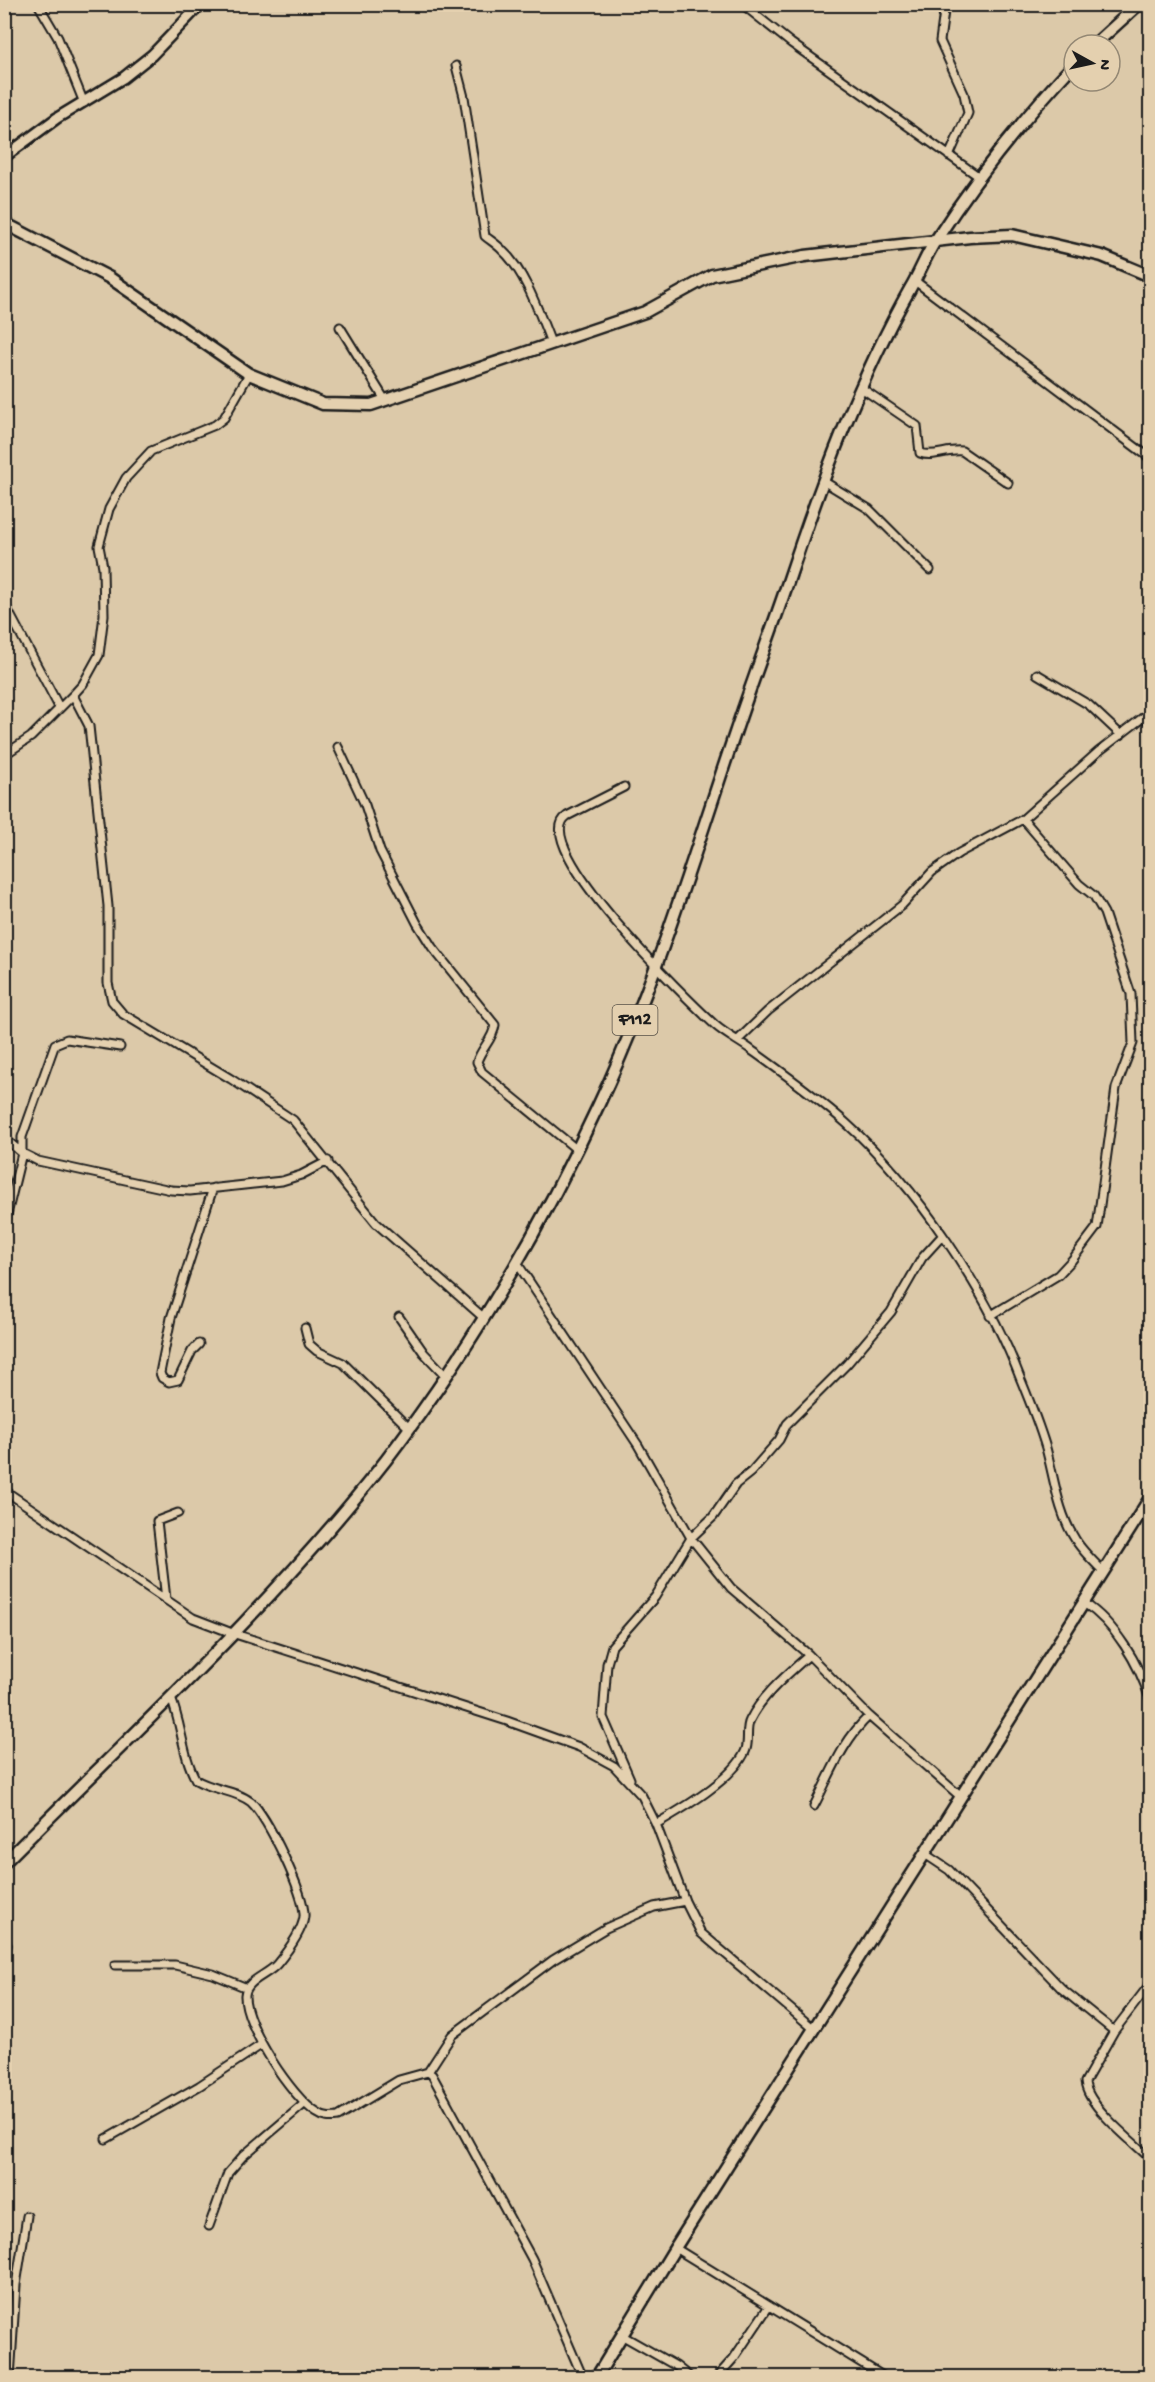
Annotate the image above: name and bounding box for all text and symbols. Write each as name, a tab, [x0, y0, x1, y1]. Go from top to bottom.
north arrow	[1062, 33, 1122, 93]
text: N	[1093, 58, 1114, 72]
road number: F112	[612, 1005, 658, 1035]

